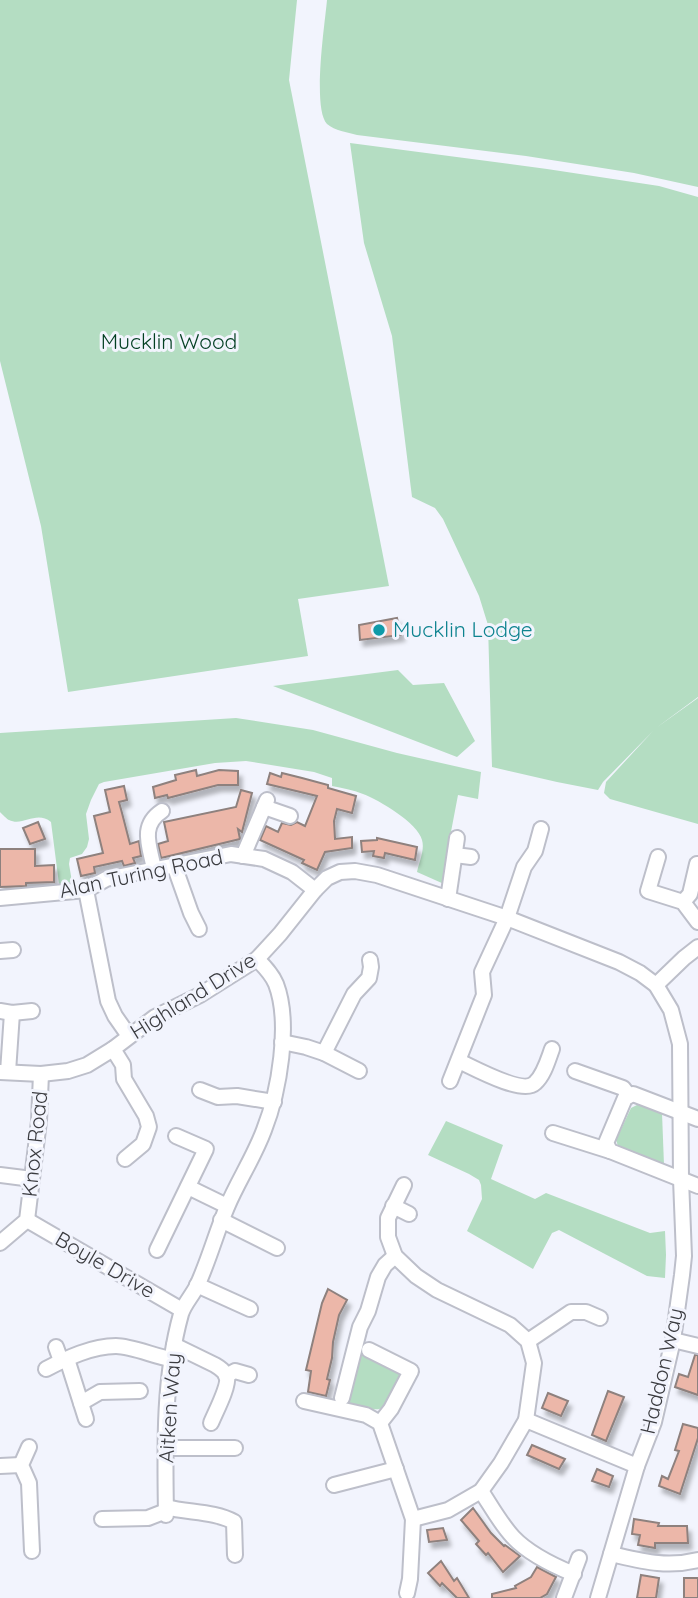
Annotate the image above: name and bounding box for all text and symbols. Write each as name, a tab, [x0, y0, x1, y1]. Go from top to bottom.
park label: Mucklin Wood	[101, 328, 237, 354]
place label: Mucklin Lodge	[393, 616, 533, 642]
marker: Mucklin Lodge	[371, 622, 387, 638]
street label: Alan Turing Road	[57, 843, 225, 903]
street label: Highland Drive	[125, 946, 260, 1044]
street label: Knox Road	[16, 1090, 53, 1198]
street label: Boyle Drive	[51, 1225, 160, 1303]
street label: Haddon Way	[634, 1305, 688, 1436]
street label: Aitken Way	[152, 1352, 186, 1464]

